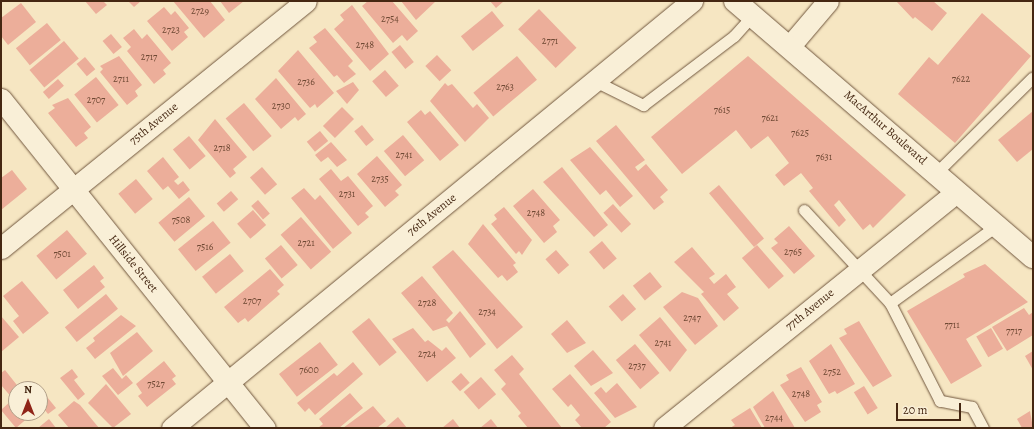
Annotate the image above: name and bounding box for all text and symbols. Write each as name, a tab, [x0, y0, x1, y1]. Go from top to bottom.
house number: 2729	[191, 5, 209, 17]
house number: 2754	[381, 13, 399, 25]
house number: 2723	[162, 24, 180, 36]
house number: 2771	[542, 35, 558, 47]
house number: 2748	[356, 39, 374, 51]
house number: 2717	[141, 51, 157, 63]
house number: 2711	[113, 73, 129, 85]
house number: 7622	[952, 73, 970, 85]
house number: 2736	[297, 76, 315, 88]
house number: 2763	[496, 81, 514, 93]
street label: MacArthur Boulevard	[841, 88, 929, 168]
house number: 2707	[87, 94, 105, 106]
street label: 75th Avenue	[127, 100, 181, 148]
house number: 2730	[272, 100, 290, 112]
house number: 7615	[714, 104, 730, 116]
house number: 7621	[762, 112, 778, 124]
house number: 7625	[791, 127, 809, 139]
house number: 2718	[213, 142, 231, 154]
house number: 2741	[396, 149, 412, 161]
house number: 7631	[816, 151, 832, 163]
house number: 2735	[371, 173, 389, 185]
house number: 2731	[339, 188, 355, 200]
street label: 76th Avenue	[405, 191, 459, 239]
house number: 2748	[527, 207, 545, 219]
house number: 7508	[172, 214, 190, 226]
street label: Hillside Street	[105, 232, 161, 296]
house number: 2721	[297, 237, 315, 249]
house number: 7516	[197, 241, 213, 253]
house number: 2765	[784, 246, 802, 258]
house number: 7501	[53, 248, 71, 260]
street label: 77th Avenue	[783, 286, 837, 334]
house number: 2707	[243, 295, 261, 307]
house number: 2728	[418, 297, 436, 309]
house number: 2734	[478, 306, 496, 318]
house number: 2747	[683, 312, 701, 324]
house number: 7711	[944, 319, 960, 331]
house number: 7717	[1006, 325, 1022, 337]
house number: 2741	[655, 337, 671, 349]
house number: 2724	[418, 348, 436, 360]
house number: 2737	[628, 360, 646, 372]
house number: 7600	[299, 364, 319, 376]
house number: 2752	[823, 366, 841, 378]
house number: 7527	[147, 378, 165, 390]
north arrow	[8, 381, 48, 421]
text: N	[24, 382, 32, 397]
house number: 2748	[792, 388, 810, 400]
scale bar	[898, 395, 963, 421]
text: 20 m	[903, 402, 927, 418]
house number: 2744	[765, 412, 783, 424]

